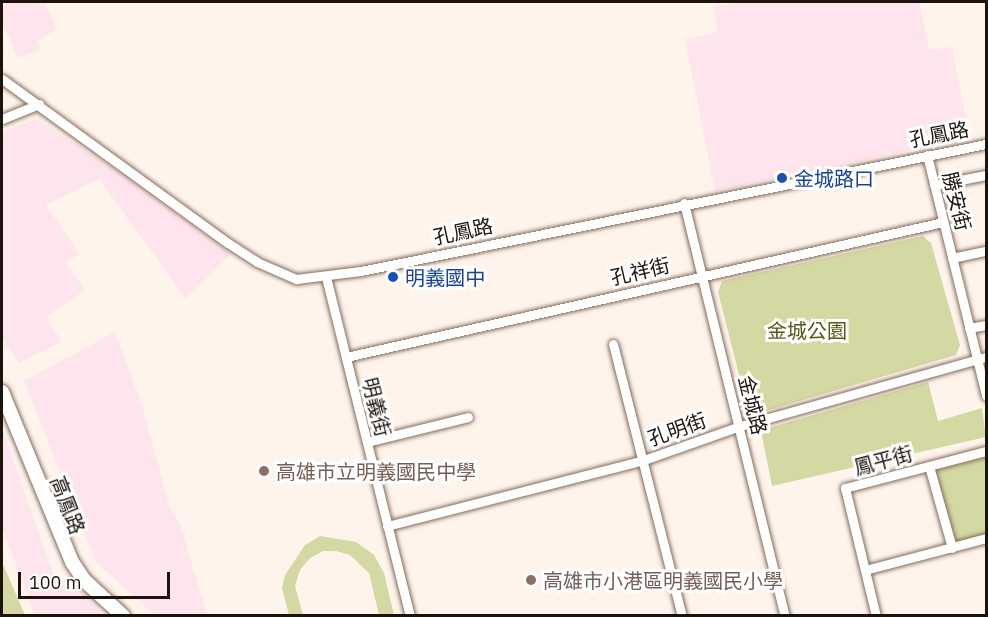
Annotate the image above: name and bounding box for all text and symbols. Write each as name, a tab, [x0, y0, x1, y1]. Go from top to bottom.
street label: 孔鳳路	[907, 116, 971, 152]
place label: 金城路口	[794, 166, 874, 190]
street label: 勝安街	[938, 169, 976, 233]
marker: 金城路口	[775, 171, 789, 185]
street label: 孔鳳路	[431, 213, 495, 249]
street label: 孔祥街	[608, 253, 672, 289]
place label: 明義國中	[405, 265, 485, 289]
marker: 明義國中	[386, 270, 400, 284]
park label: 金城公園	[767, 318, 847, 342]
street label: 金城路	[734, 373, 772, 437]
street label: 明義街	[358, 375, 396, 439]
street label: 孔明街	[645, 407, 709, 451]
street label: 鳳平街	[851, 441, 915, 479]
place label: 高雄市立明義國民中學	[276, 459, 476, 483]
marker: 高雄市立明義國民中學	[257, 464, 271, 478]
street label: 高鳳路	[46, 473, 90, 537]
scale bar	[21, 560, 172, 598]
place label: 高雄市小港區明義國民小學	[543, 568, 783, 592]
text: 100 m	[29, 571, 81, 594]
marker: 高雄市小港區明義國民小學	[524, 573, 538, 587]

